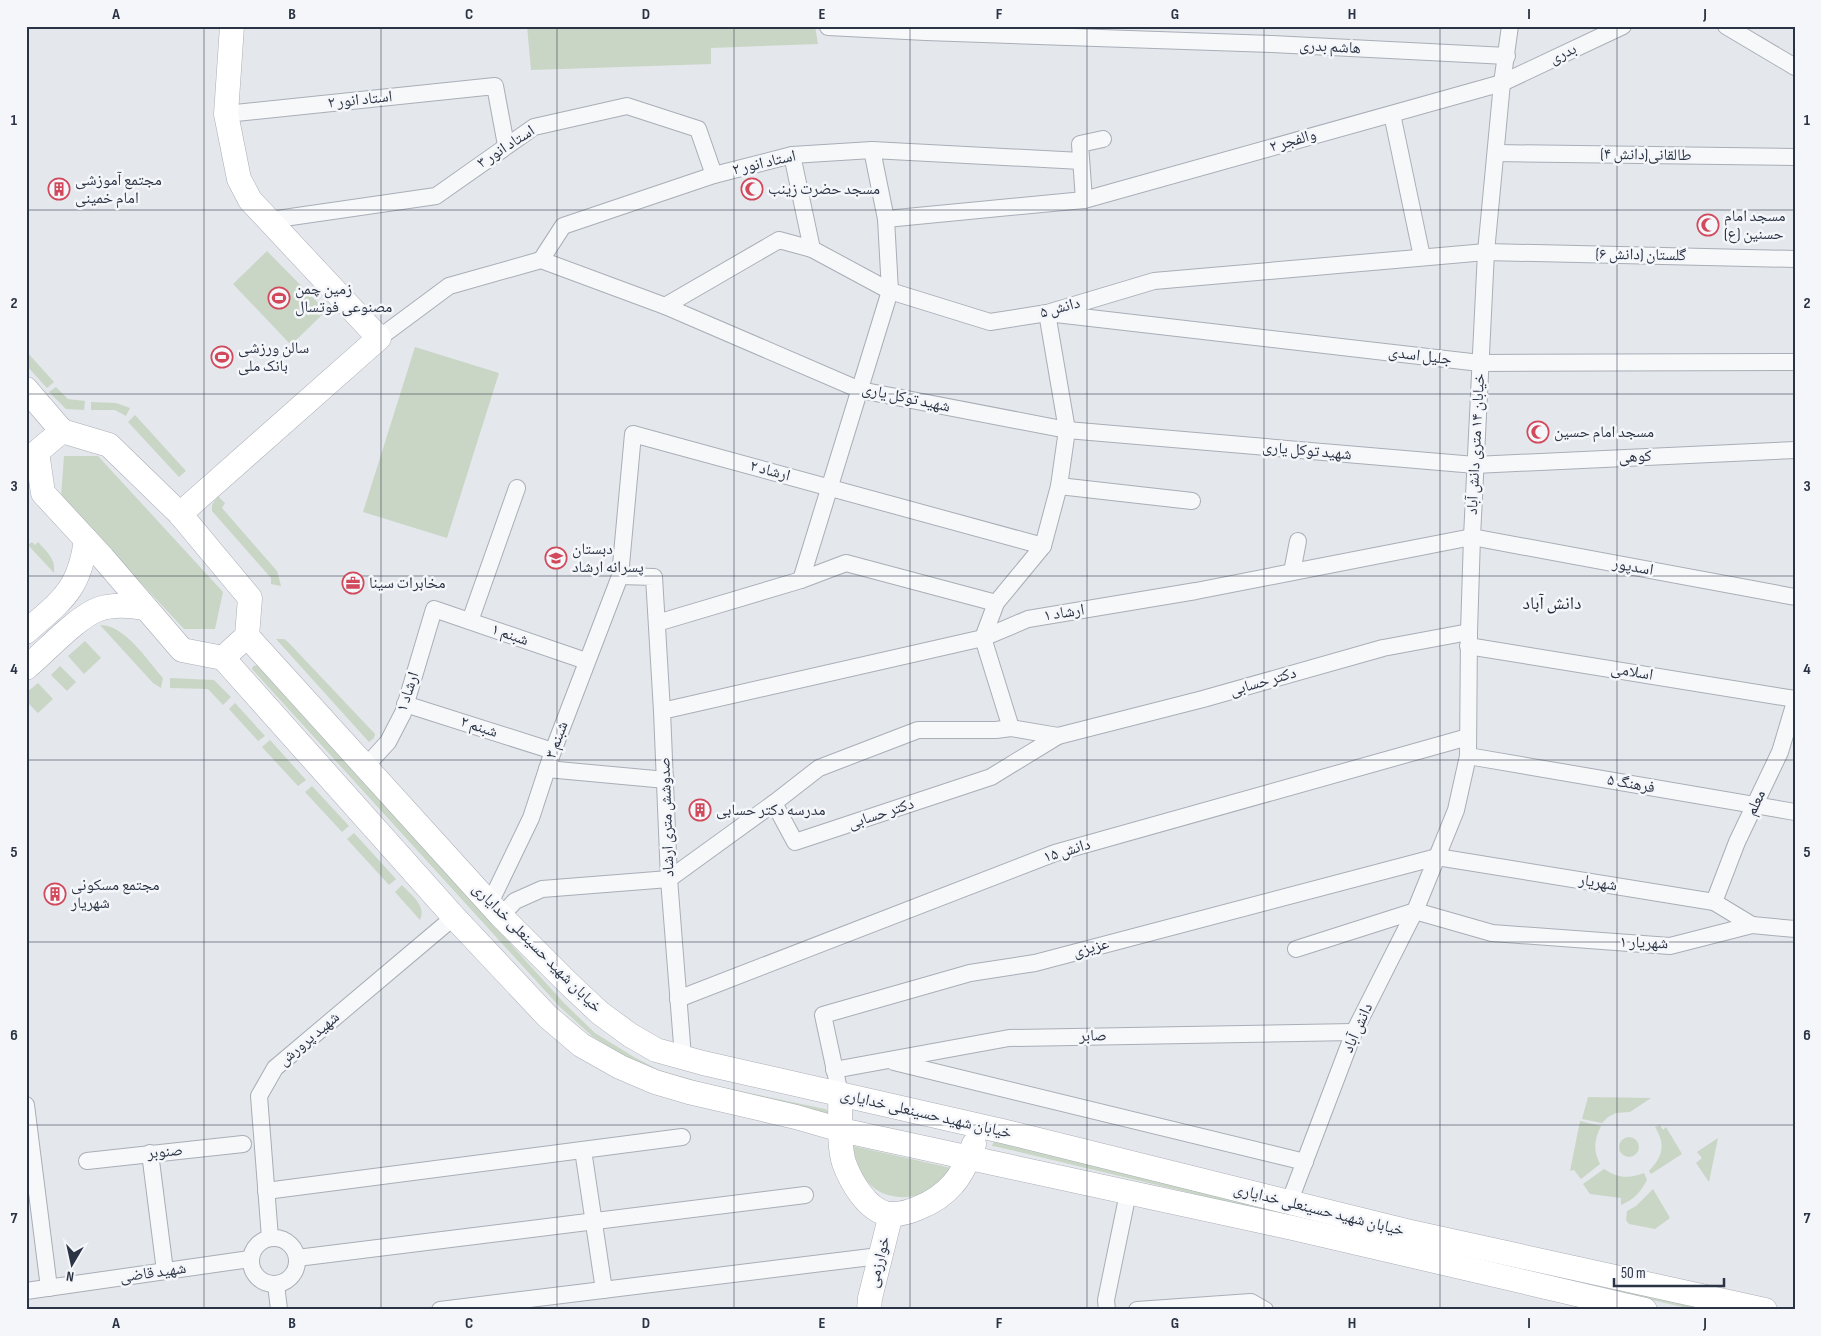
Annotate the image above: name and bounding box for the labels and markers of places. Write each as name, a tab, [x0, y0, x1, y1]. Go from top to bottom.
place label: مجتمع آموزشی امام خمینی	[75, 171, 162, 208]
building icon: مجتمع آموزشی امام خمینی	[47, 177, 71, 201]
mosque icon: مسجد حضرت زینب	[740, 177, 764, 201]
place label: مسجد حضرت زینب	[768, 180, 880, 199]
place label: مسجد امام حسنین (ع)	[1724, 207, 1786, 244]
mosque icon: مسجد امام حسنین (ع)	[1696, 213, 1720, 237]
place label: زمین چمن مصنوعی فوتسال	[295, 280, 392, 317]
sports icon: زمین چمن مصنوعی فوتسال	[267, 286, 291, 310]
place label: سالن ورزشی بانک ملی	[238, 339, 309, 376]
sports icon: سالن ورزشی بانک ملی	[210, 345, 234, 369]
mosque icon: مسجد امام حسین	[1526, 420, 1550, 444]
place label: مسجد امام حسین	[1554, 423, 1654, 442]
place label: دبستان پسرانه ارشاد	[572, 540, 644, 577]
school or university icon: دبستان پسرانه ارشاد	[544, 546, 568, 570]
office icon: مخابرات سینا	[341, 571, 365, 595]
place label: مخابرات سینا	[369, 574, 446, 593]
building icon: مدرسه دکتر حسابی	[688, 798, 712, 822]
place label: مدرسه دکتر حسابی	[716, 801, 826, 820]
place label: مجتمع مسکونی شهریار	[70, 876, 160, 913]
building icon: مجتمع مسکونی شهریار	[43, 882, 67, 906]

